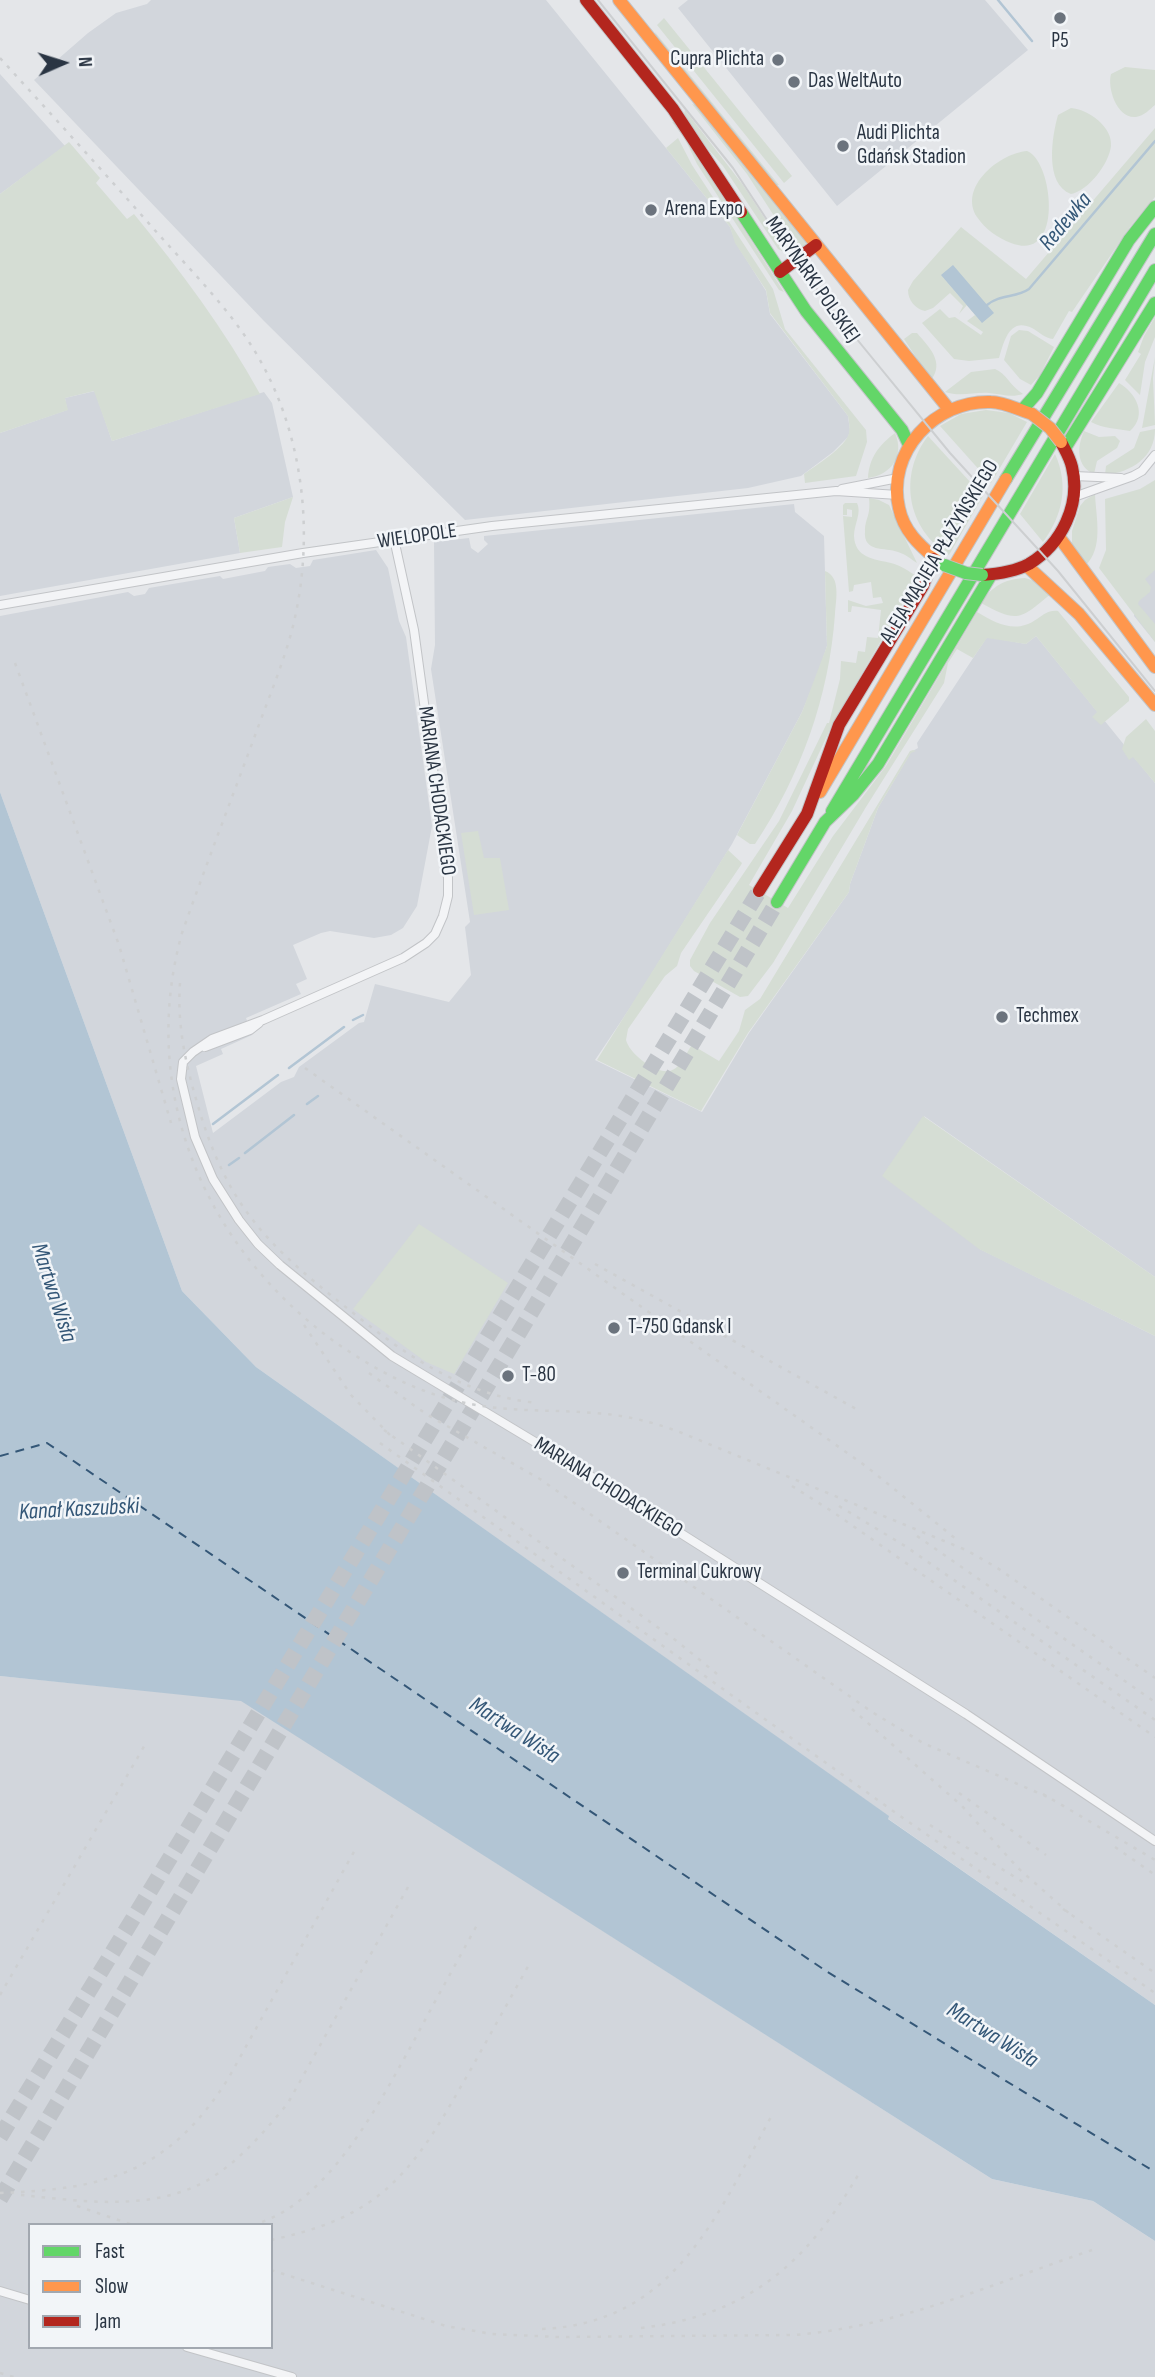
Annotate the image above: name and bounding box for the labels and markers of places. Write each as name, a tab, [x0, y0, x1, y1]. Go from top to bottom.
marker: P5	[1052, 10, 1068, 26]
place label: P5	[1051, 29, 1069, 55]
place label: Cupra Plichta	[670, 47, 764, 73]
marker: Cupra Plichta	[770, 52, 786, 68]
place label: Das WeltAuto	[808, 69, 902, 95]
marker: Das WeltAuto	[786, 74, 802, 90]
place label: Audi Plichta Gdańsk Stadion	[857, 121, 966, 171]
marker: Audi Plichta Gdańsk Stadion	[835, 138, 851, 154]
place label: Arena Expo	[665, 197, 743, 223]
marker: Arena Expo	[643, 202, 659, 218]
place label: Techmex	[1016, 1004, 1079, 1030]
marker: Techmex	[994, 1009, 1010, 1025]
place label: T-750 Gdansk I	[628, 1315, 731, 1341]
marker: T-750 Gdansk I	[606, 1320, 622, 1336]
place label: T-80	[522, 1363, 556, 1389]
marker: T-80	[500, 1368, 516, 1384]
place label: Terminal Cukrowy	[637, 1560, 761, 1586]
marker: Terminal Cukrowy	[615, 1565, 631, 1581]

